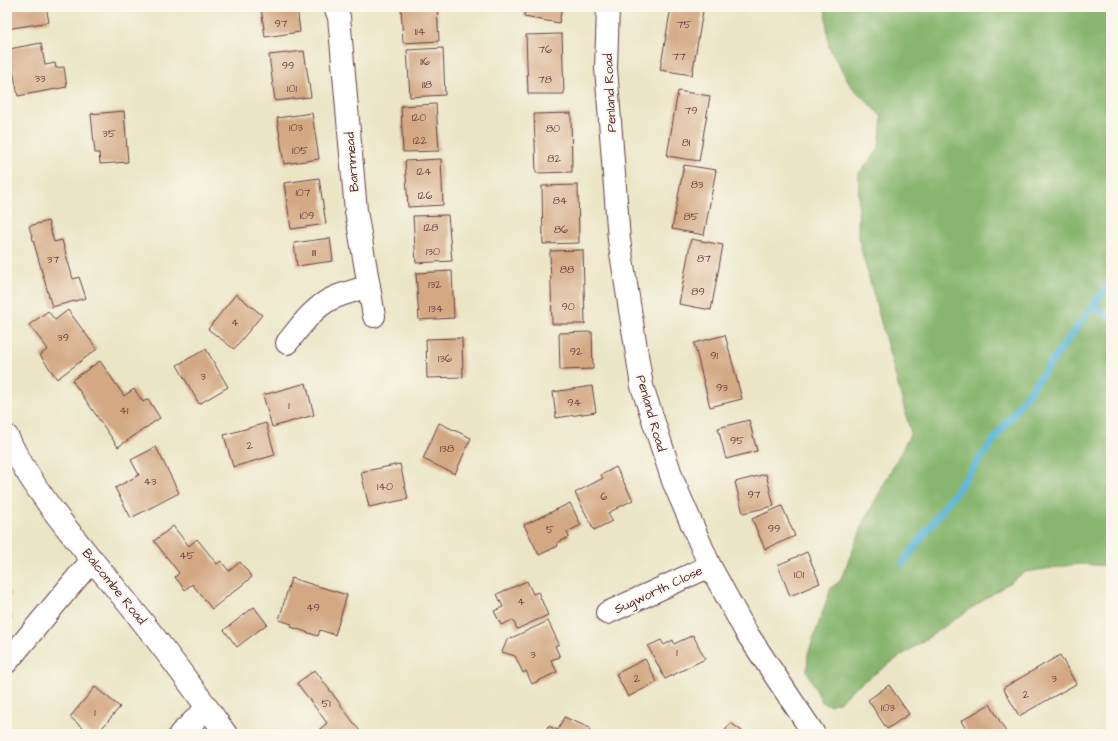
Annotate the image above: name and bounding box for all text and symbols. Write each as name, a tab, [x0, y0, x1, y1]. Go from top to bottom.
house number: 97	[274, 16, 288, 31]
house number: 75	[677, 17, 691, 32]
house number: 114	[415, 24, 426, 39]
house number: 76	[538, 42, 552, 57]
house number: 77	[672, 49, 686, 64]
street label: Penland Road	[599, 53, 621, 133]
house number: 116	[420, 54, 430, 69]
house number: 99	[282, 58, 294, 73]
house number: 33	[34, 71, 46, 86]
house number: 78	[538, 72, 552, 87]
house number: 118	[422, 77, 432, 92]
house number: 101	[287, 81, 297, 96]
house number: 79	[684, 103, 698, 118]
house number: 120	[412, 110, 426, 125]
house number: 103	[289, 120, 303, 135]
house number: 80	[546, 121, 560, 136]
house number: 35	[102, 126, 116, 141]
street label: Barnmead	[340, 131, 364, 193]
house number: 122	[413, 133, 428, 148]
house number: 81	[682, 135, 691, 150]
house number: 105	[292, 143, 308, 158]
house number: 82	[547, 151, 561, 166]
house number: 124	[416, 164, 432, 179]
house number: 83	[691, 177, 704, 192]
house number: 107	[295, 185, 311, 200]
house number: 126	[418, 188, 432, 203]
house number: 84	[553, 193, 568, 208]
house number: 109	[300, 208, 314, 223]
house number: 85	[684, 209, 699, 224]
house number: 128	[424, 220, 438, 235]
house number: 86	[554, 222, 568, 237]
house number: 130	[426, 244, 440, 259]
house number: 111	[312, 245, 317, 260]
house number: 87	[697, 251, 711, 266]
house number: 37	[47, 252, 59, 267]
house number: 88	[560, 262, 574, 277]
house number: 132	[428, 277, 442, 292]
house number: 89	[691, 284, 705, 299]
house number: 90	[561, 299, 575, 314]
house number: 134	[429, 301, 444, 316]
house number: 4	[231, 315, 239, 330]
house number: 39	[57, 330, 69, 345]
house number: 92	[570, 344, 583, 359]
house number: 91	[710, 348, 718, 363]
house number: 136	[438, 351, 452, 366]
house number: 3	[200, 369, 206, 384]
street label: Penland Road	[632, 373, 671, 454]
house number: 93	[716, 380, 728, 395]
house number: 94	[567, 395, 581, 410]
house number: 1	[288, 398, 290, 413]
house number: 41	[120, 403, 129, 418]
house number: 95	[730, 433, 744, 448]
house number: 2	[247, 438, 254, 453]
house number: 138	[440, 441, 454, 456]
house number: 43	[143, 474, 157, 489]
house number: 140	[377, 479, 393, 494]
house number: 97	[747, 487, 761, 502]
house number: 6	[601, 489, 608, 504]
house number: 99	[768, 521, 780, 536]
house number: 5	[546, 522, 554, 537]
street label: Balcombe Road	[78, 545, 151, 629]
house number: 45	[179, 548, 195, 563]
street label: Sugworth Close	[611, 562, 706, 619]
house number: 101	[794, 567, 804, 582]
house number: 4	[517, 594, 525, 609]
house number: 49	[306, 600, 320, 615]
house number: 1	[676, 645, 678, 660]
house number: 3	[530, 647, 536, 662]
house number: 2	[634, 671, 641, 686]
house number: 3	[1051, 671, 1057, 686]
house number: 2	[1023, 687, 1030, 702]
house number: 51	[321, 696, 331, 711]
house number: 103	[881, 700, 895, 715]
house number: 1	[94, 705, 96, 720]

